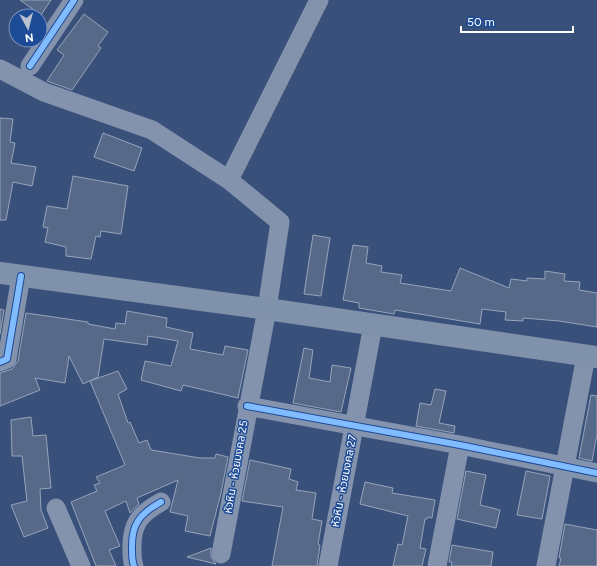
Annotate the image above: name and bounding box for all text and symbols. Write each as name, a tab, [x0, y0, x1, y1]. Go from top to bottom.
north arrow	[8, 8, 48, 48]
scale bar	[461, 8, 573, 34]
text: 50 m	[467, 15, 495, 29]
text: N	[24, 30, 34, 44]
street label: หัวหิน - ห้วยมงคล 25	[221, 419, 251, 515]
street label: หัวหิน - ห้วยมงคล 27	[329, 434, 359, 528]

